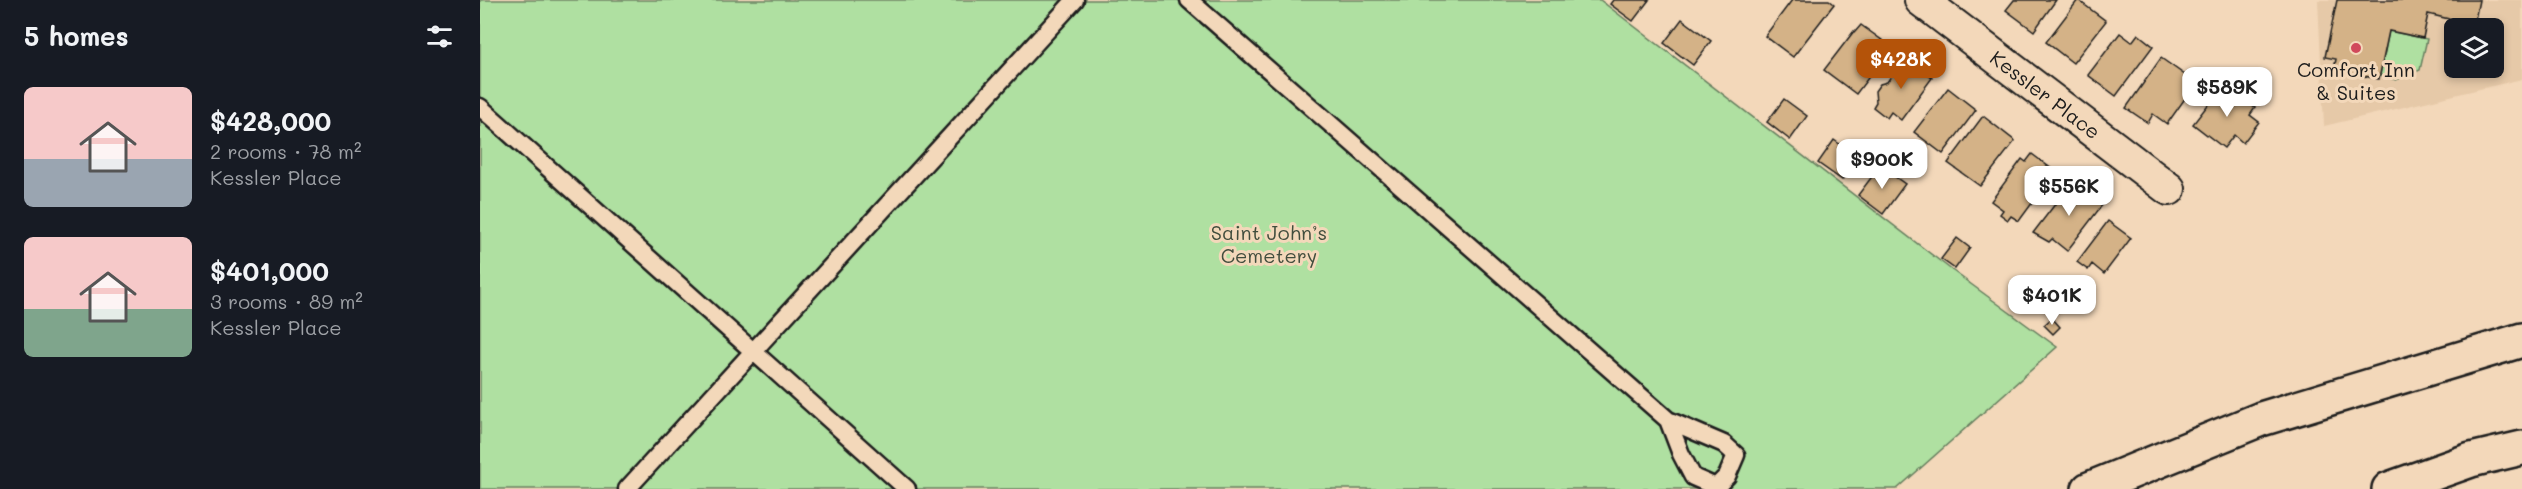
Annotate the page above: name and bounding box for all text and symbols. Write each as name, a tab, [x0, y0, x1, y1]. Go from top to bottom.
map controls	[2444, 18, 2504, 78]
button: layers	[2444, 18, 2504, 78]
text: 5 homes	[24, 19, 129, 53]
icon: filters	[423, 20, 456, 53]
pin: $428K	[1859, 39, 1943, 90]
marker: Comfort Inn & Suites	[2349, 41, 2363, 55]
street label: Kessler Place	[1985, 44, 2106, 144]
text: $428K	[1870, 45, 1932, 71]
place label: Comfort Inn & Suites	[2297, 56, 2415, 105]
pin: $589K	[2185, 67, 2269, 118]
text: $589K	[2196, 73, 2258, 99]
text: $428,000	[210, 104, 331, 138]
icon: home	[72, 111, 144, 183]
text: 2 rooms · 78 m²	[210, 138, 362, 164]
pin: $900K	[1840, 139, 1924, 190]
text: $900K	[1850, 145, 1914, 171]
text: Kessler Place	[210, 164, 342, 190]
pin: $556K	[2027, 166, 2111, 217]
text: $556K	[2039, 172, 2099, 198]
park label: Saint John’s Cemetery	[1211, 219, 1327, 268]
text: $401,000	[210, 254, 329, 288]
icon: home	[72, 261, 144, 333]
pin: $401K	[2010, 275, 2094, 326]
text: $401K	[2022, 281, 2082, 307]
text: 3 rooms · 89 m²	[210, 288, 363, 314]
text: Kessler Place	[210, 314, 342, 340]

